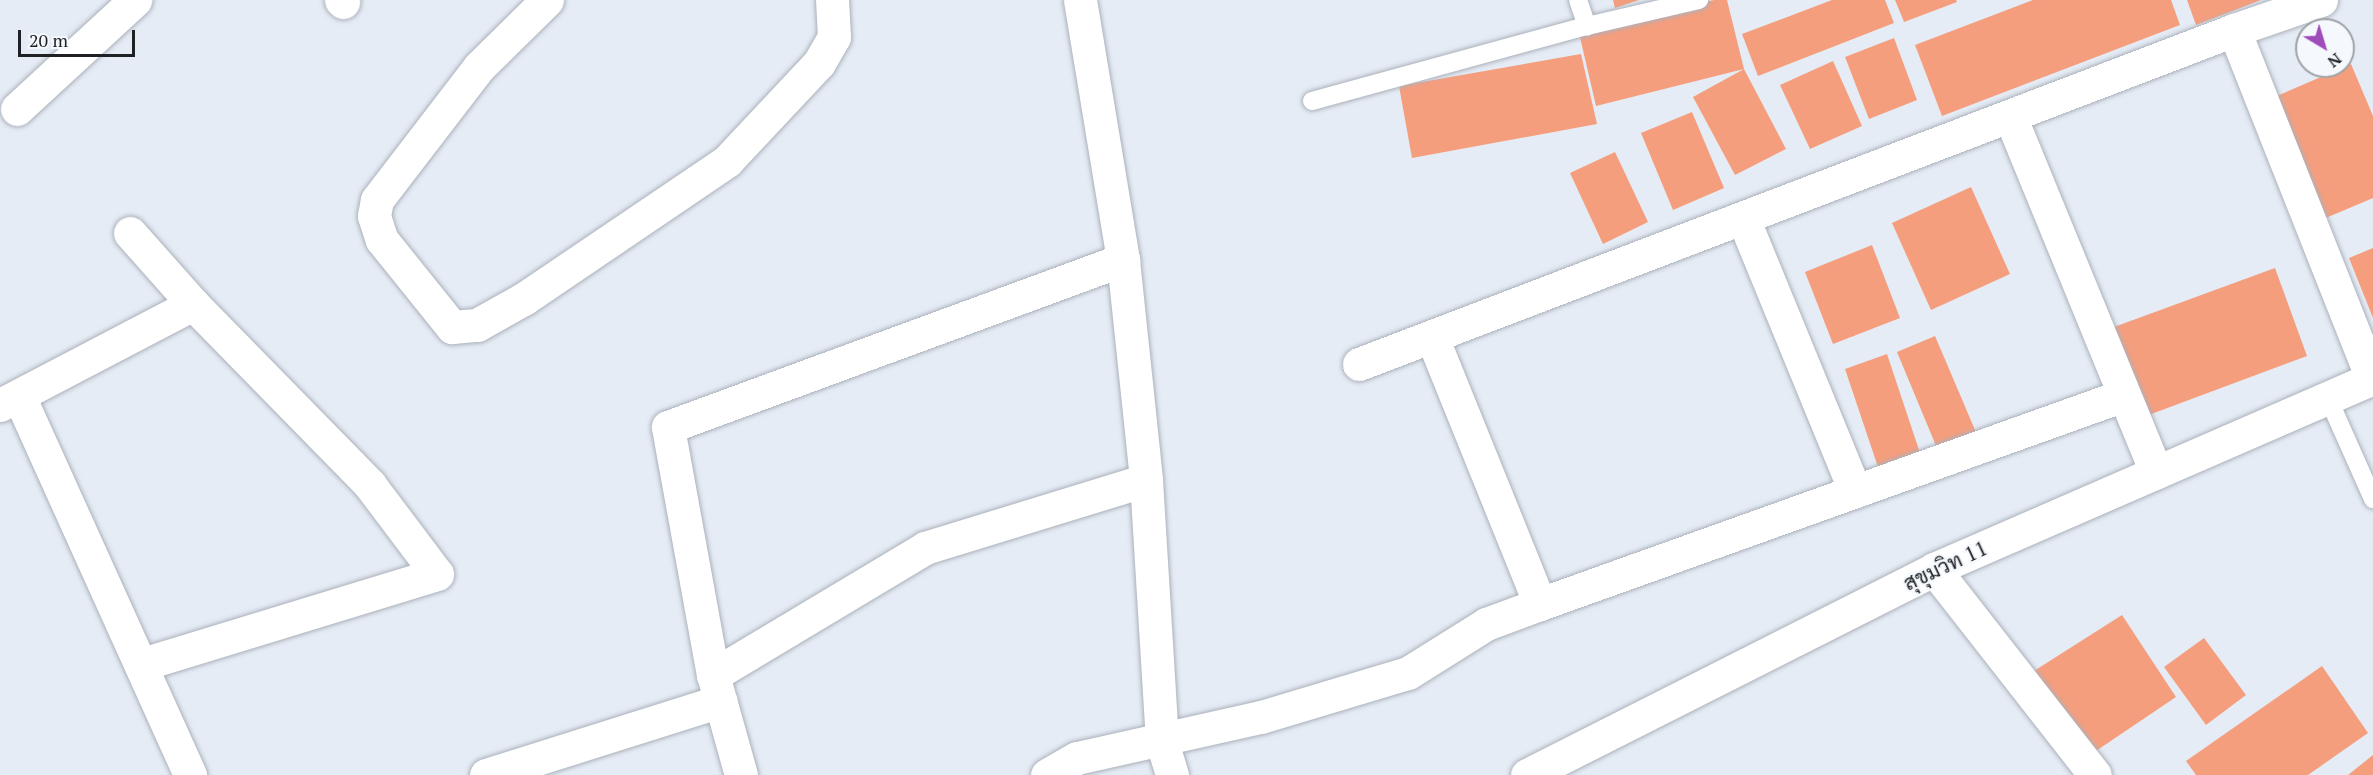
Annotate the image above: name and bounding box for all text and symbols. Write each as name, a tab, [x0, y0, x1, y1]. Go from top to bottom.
scale bar	[21, 18, 138, 56]
north arrow	[2295, 18, 2355, 78]
text: 20 m	[29, 28, 68, 52]
text: N	[2323, 48, 2346, 73]
street label: สุขุมวิท 11	[1899, 535, 1991, 595]

